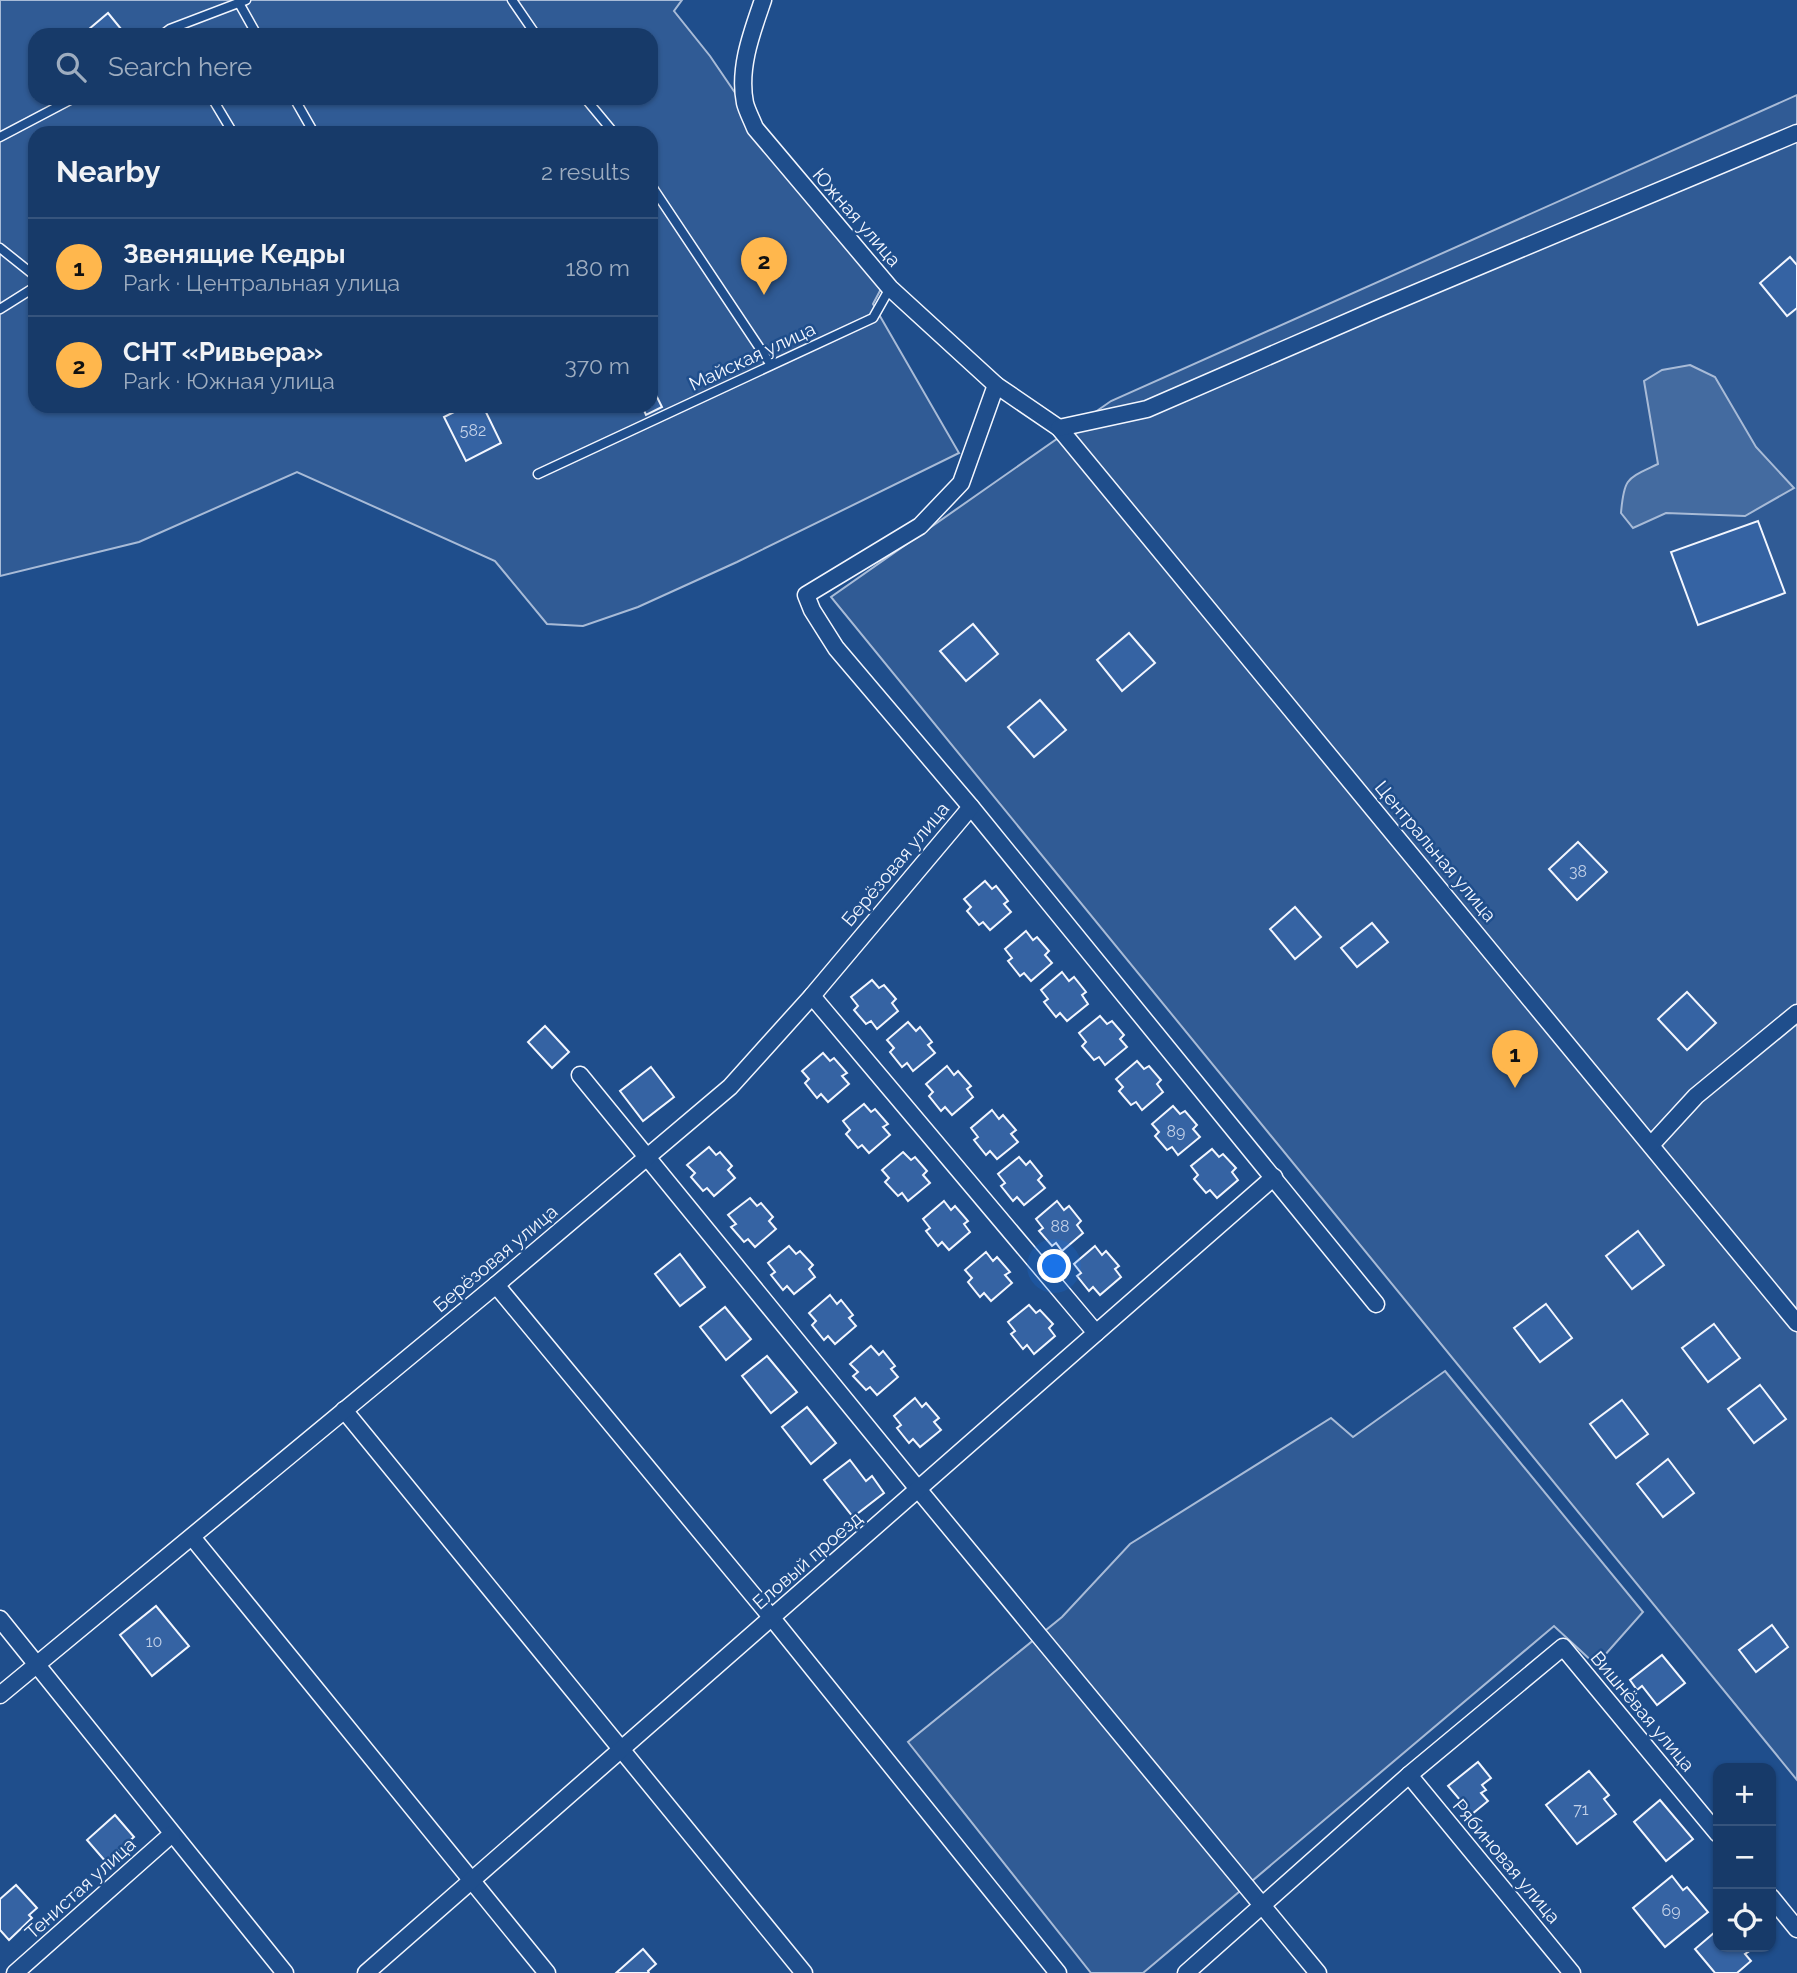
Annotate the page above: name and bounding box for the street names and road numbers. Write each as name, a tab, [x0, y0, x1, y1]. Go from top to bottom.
street label: Южная улица	[808, 163, 906, 271]
street label: Майская улица	[685, 317, 819, 395]
street label: Центральная улица	[1371, 776, 1501, 926]
street label: Берёзовая улица	[837, 798, 953, 930]
street label: Берёзовая улица	[429, 1200, 561, 1316]
street label: Еловый проезд	[748, 1507, 866, 1613]
street label: Вишнёвая улица	[1586, 1647, 1700, 1775]
street label: Рябиновая улица	[1449, 1794, 1565, 1928]
street label: Тенистая улица	[20, 1833, 140, 1943]

